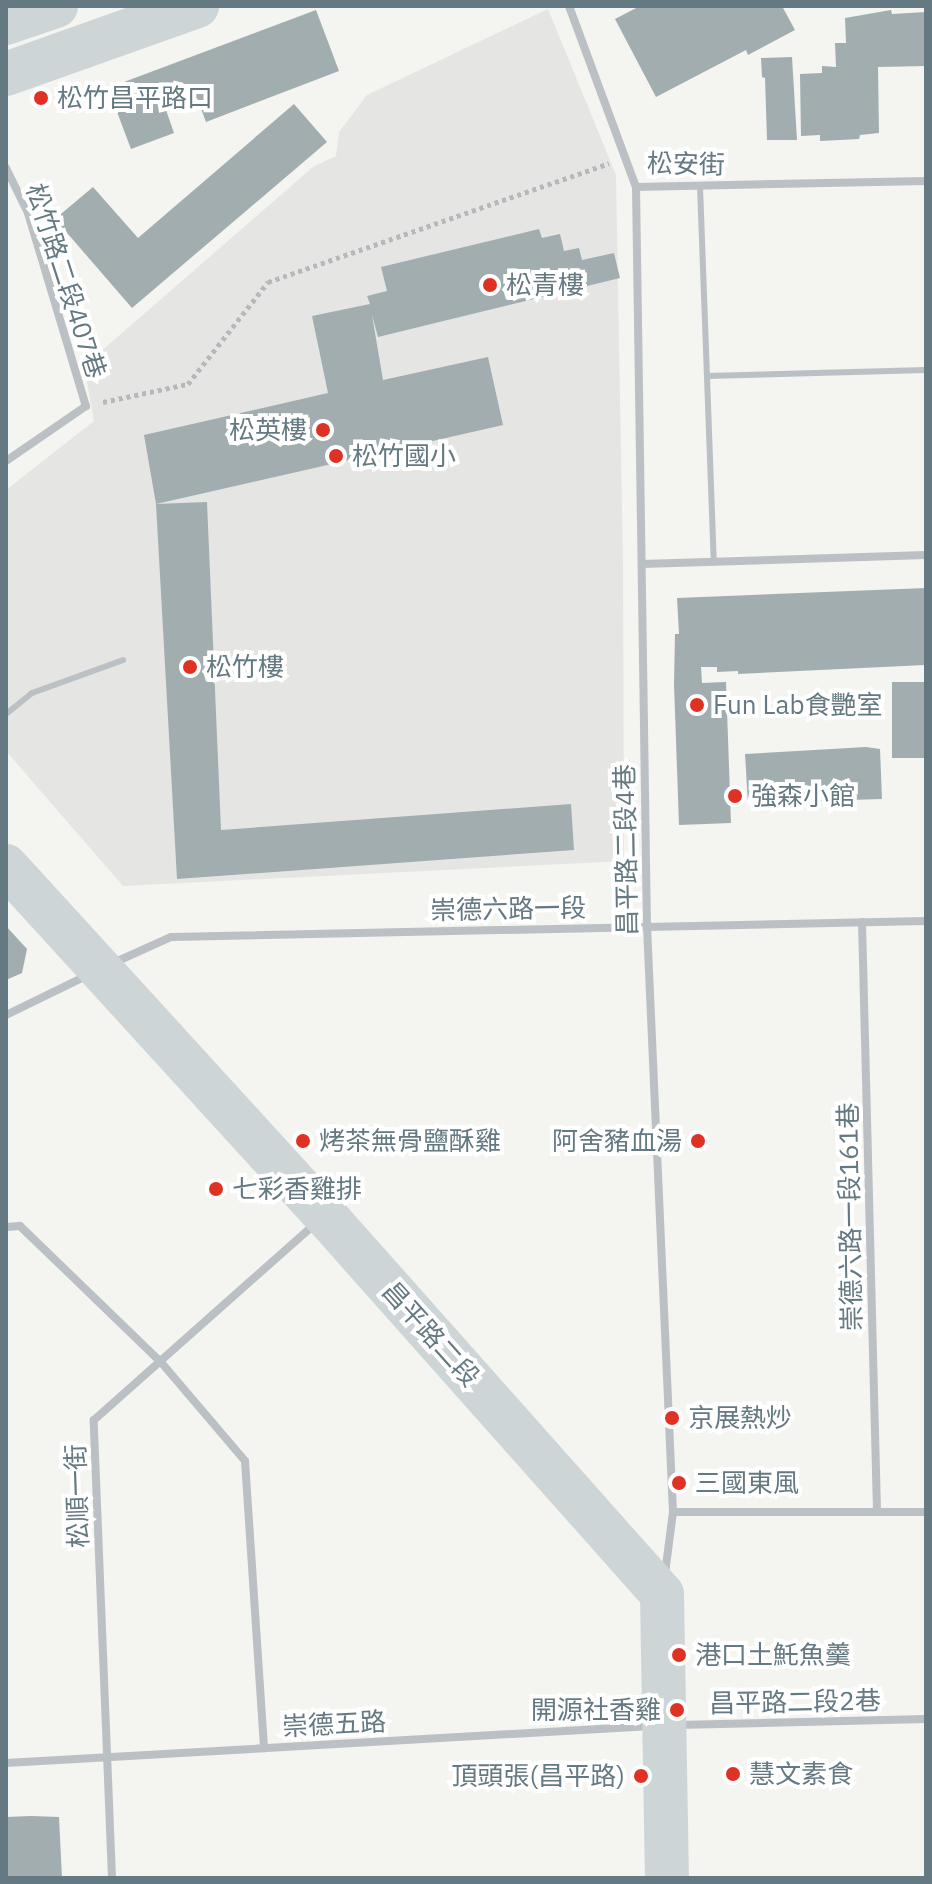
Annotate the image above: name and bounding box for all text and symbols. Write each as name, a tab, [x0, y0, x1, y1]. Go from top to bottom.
place label: 松竹昌平路口	[57, 82, 213, 114]
marker: 松竹昌平路口	[32, 89, 50, 107]
street label: 松安街	[647, 148, 725, 180]
street label: 松竹路二段407巷	[20, 180, 112, 382]
place label: 松青樓	[506, 269, 584, 301]
marker: 松青樓	[481, 276, 499, 294]
place label: 松英樓	[229, 414, 307, 446]
marker: 松英樓	[314, 421, 332, 439]
place label: 松竹國小	[352, 440, 456, 472]
marker: 松竹國小	[327, 447, 345, 465]
place label: 松竹樓	[206, 651, 284, 683]
marker: 松竹樓	[181, 658, 199, 676]
place label: Fun Lab食艷室	[713, 689, 883, 721]
marker: Fun Lab食艷室	[688, 696, 706, 714]
street label: 昌平路二段4巷	[609, 764, 643, 936]
place label: 強森小館	[751, 780, 855, 812]
marker: 強森小館	[726, 787, 744, 805]
street label: 崇德六路一段	[430, 892, 586, 926]
street label: 崇德六路一段161巷	[832, 1102, 868, 1332]
place label: 烤茶無骨鹽酥雞	[319, 1125, 501, 1157]
place label: 阿舍豬血湯	[552, 1125, 682, 1157]
marker: 烤茶無骨鹽酥雞	[294, 1132, 312, 1150]
marker: 阿舍豬血湯	[689, 1132, 707, 1150]
place label: 七彩香雞排	[232, 1173, 362, 1205]
marker: 七彩香雞排	[207, 1180, 225, 1198]
street label: 昌平路二段	[376, 1275, 486, 1393]
place label: 京展熱炒	[688, 1402, 792, 1434]
marker: 京展熱炒	[663, 1409, 681, 1427]
street label: 松順一街	[60, 1443, 94, 1549]
place label: 三國東風	[695, 1467, 799, 1499]
marker: 三國東風	[670, 1474, 688, 1492]
place label: 港口土魠魚羹	[695, 1639, 851, 1671]
marker: 港口土魠魚羹	[670, 1646, 688, 1664]
street label: 昌平路二段2巷	[709, 1685, 881, 1719]
place label: 開源社香雞	[531, 1694, 661, 1726]
marker: 開源社香雞	[668, 1701, 686, 1719]
street label: 崇德五路	[281, 1706, 387, 1742]
place label: 慧文素食	[749, 1758, 853, 1790]
place label: 頂頭張(昌平路)	[452, 1760, 625, 1792]
marker: 慧文素食	[724, 1765, 742, 1783]
marker: 頂頭張(昌平路)	[632, 1767, 650, 1785]

